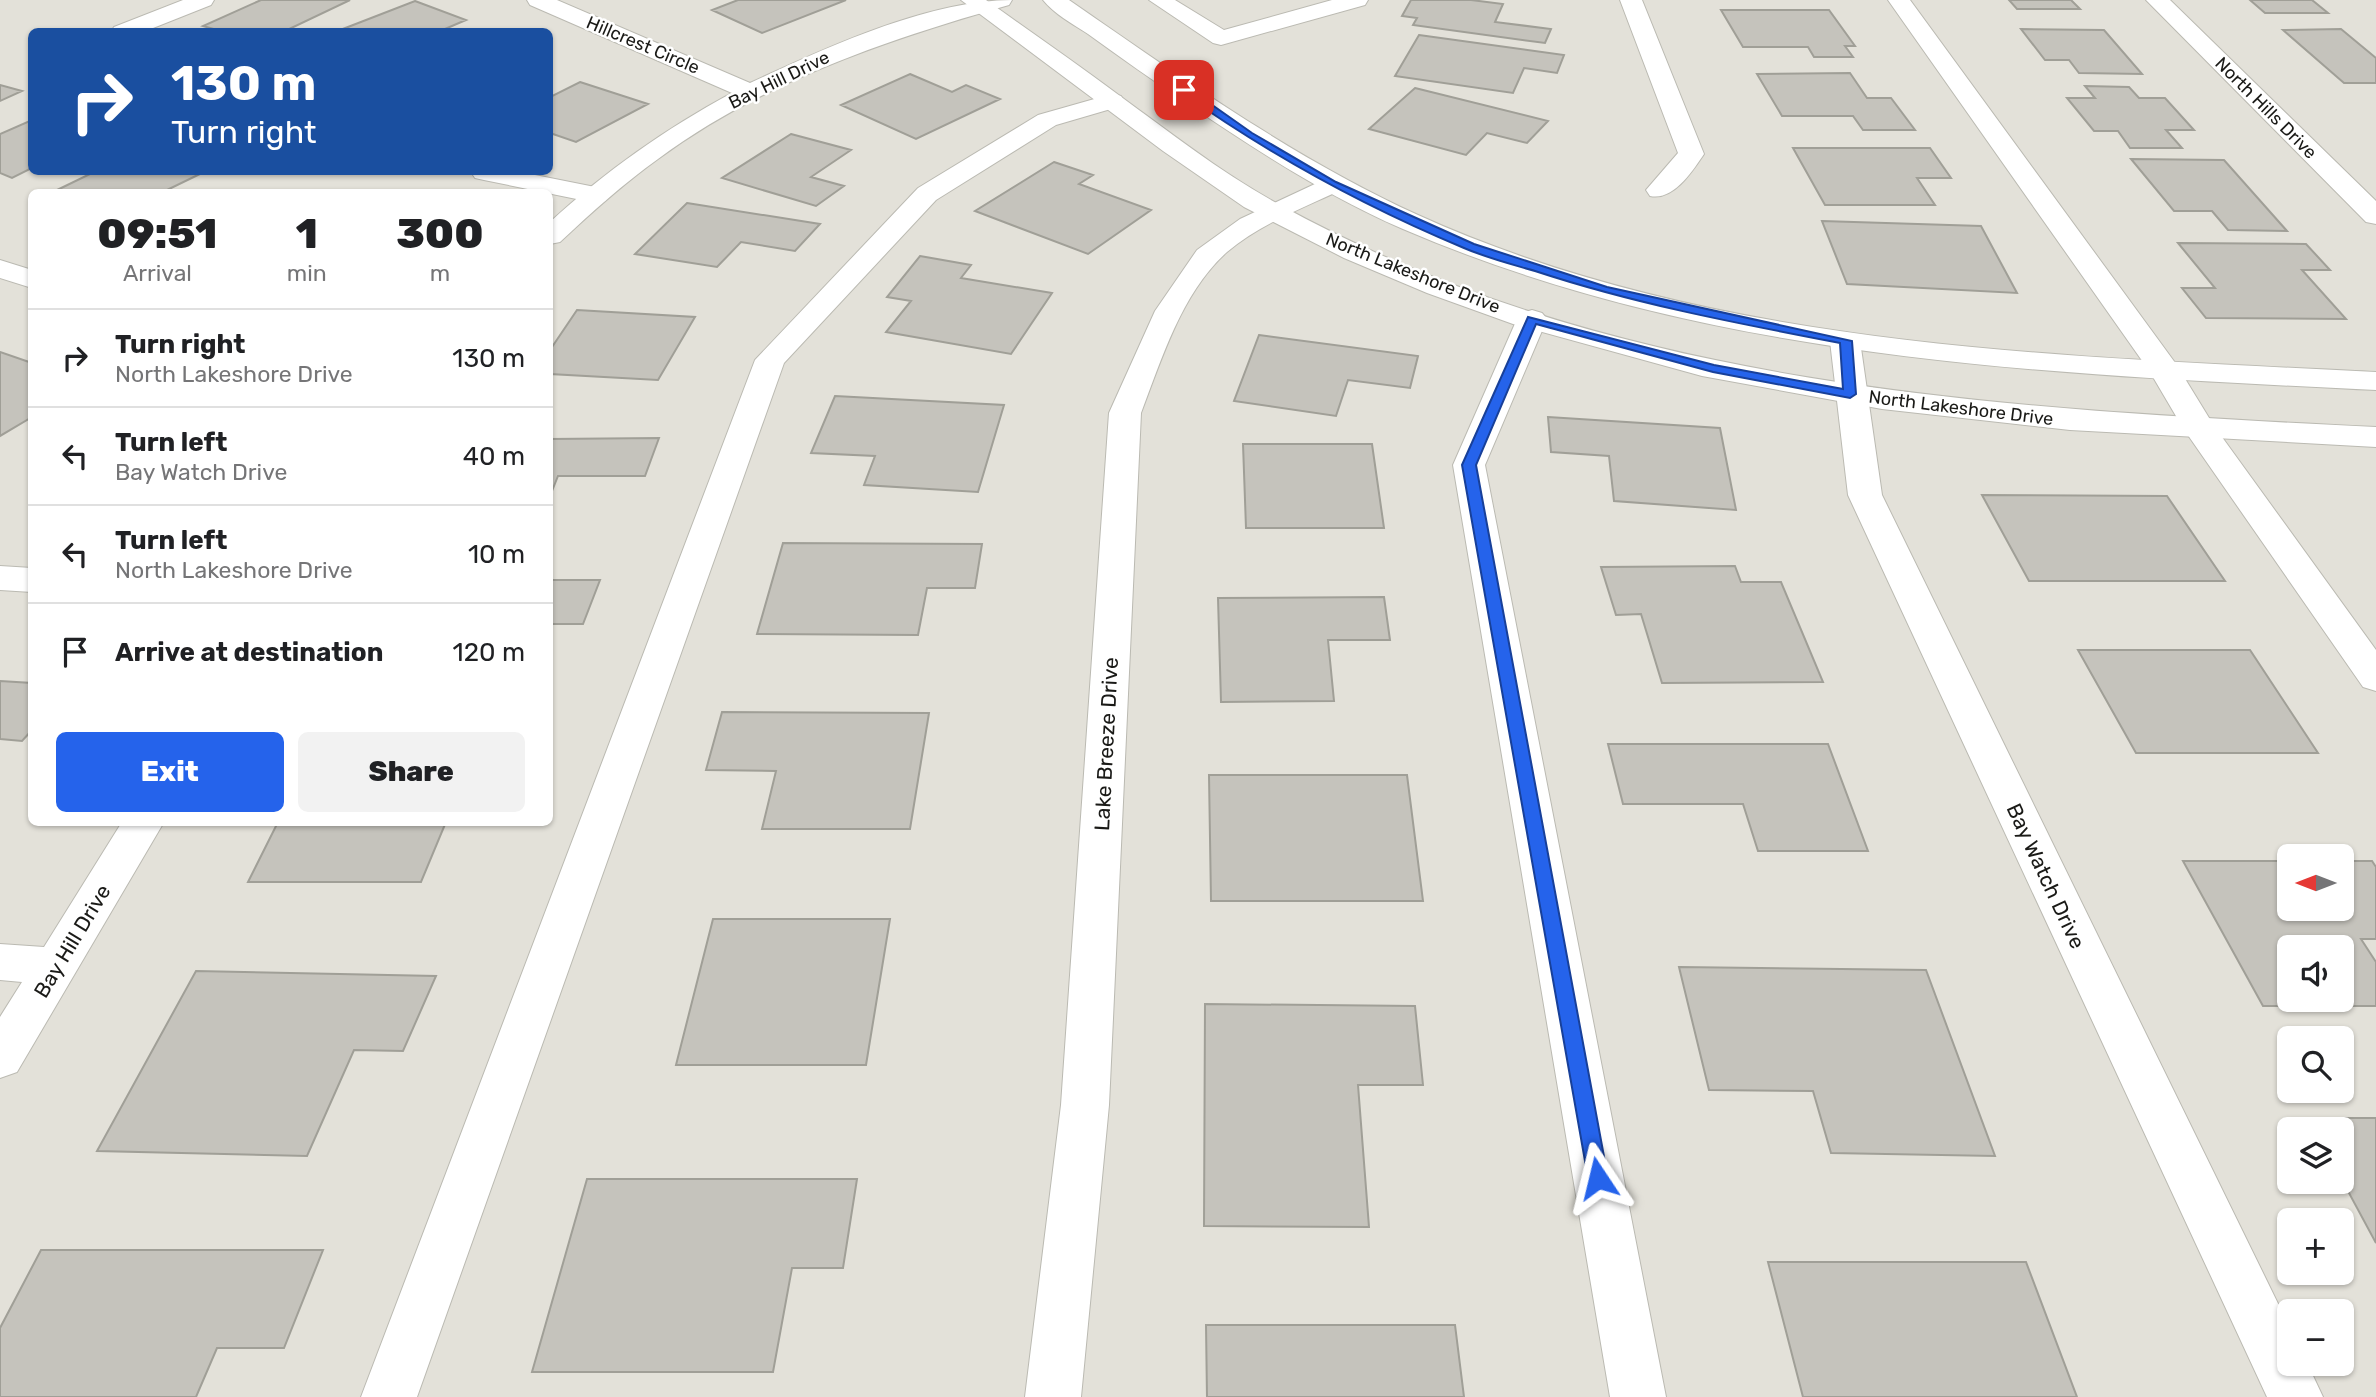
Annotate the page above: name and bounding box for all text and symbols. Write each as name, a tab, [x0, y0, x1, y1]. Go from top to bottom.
street label: Hillcrest Circle	[583, 11, 703, 79]
street label: Bay Hill Drive	[725, 46, 833, 114]
street label: North Hills Drive	[2211, 53, 2321, 163]
text: 130 m	[171, 54, 316, 112]
icon: right	[56, 56, 147, 147]
pin	[1154, 60, 1214, 120]
icon: arrive	[1165, 71, 1203, 109]
text: Turn right	[171, 113, 316, 151]
text: 09:51	[97, 209, 217, 259]
text: 1	[296, 209, 318, 259]
text: 300	[396, 209, 484, 259]
street label: North Lakeshore Drive	[1323, 228, 1503, 318]
text: Arrival	[123, 259, 192, 287]
text: min	[287, 259, 327, 287]
text: m	[430, 259, 450, 287]
text: Turn right	[115, 329, 245, 360]
icon: right	[56, 339, 94, 377]
text: 130 m	[452, 343, 525, 374]
text: North Lakeshore Drive	[115, 360, 353, 388]
street label: North Lakeshore Drive	[1867, 386, 2055, 430]
text: Turn left	[115, 427, 227, 458]
icon: left	[56, 437, 94, 475]
text: 40 m	[463, 441, 525, 472]
text: Bay Watch Drive	[115, 458, 287, 486]
text: Turn left	[115, 525, 227, 556]
icon: left	[56, 535, 94, 573]
text: 10 m	[468, 539, 525, 570]
text: North Lakeshore Drive	[115, 556, 353, 584]
icon: arrive	[56, 633, 94, 671]
text: Arrive at destination	[115, 637, 383, 668]
text: 120 m	[453, 637, 525, 668]
street label: Lake Breeze Drive	[1089, 656, 1123, 832]
button: Exit	[56, 732, 284, 812]
button: Share	[298, 732, 525, 812]
street label: Bay Watch Drive	[2001, 799, 2091, 953]
north arrow	[2277, 844, 2354, 920]
map controls	[2277, 844, 2354, 1376]
street label: Bay Hill Drive	[28, 880, 116, 1002]
button: sound	[2277, 935, 2354, 1012]
button: search	[2277, 1026, 2354, 1103]
button: layers	[2277, 1117, 2354, 1194]
position arrow	[1561, 1141, 1635, 1215]
button: +	[2277, 1208, 2354, 1285]
button: −	[2277, 1299, 2354, 1376]

